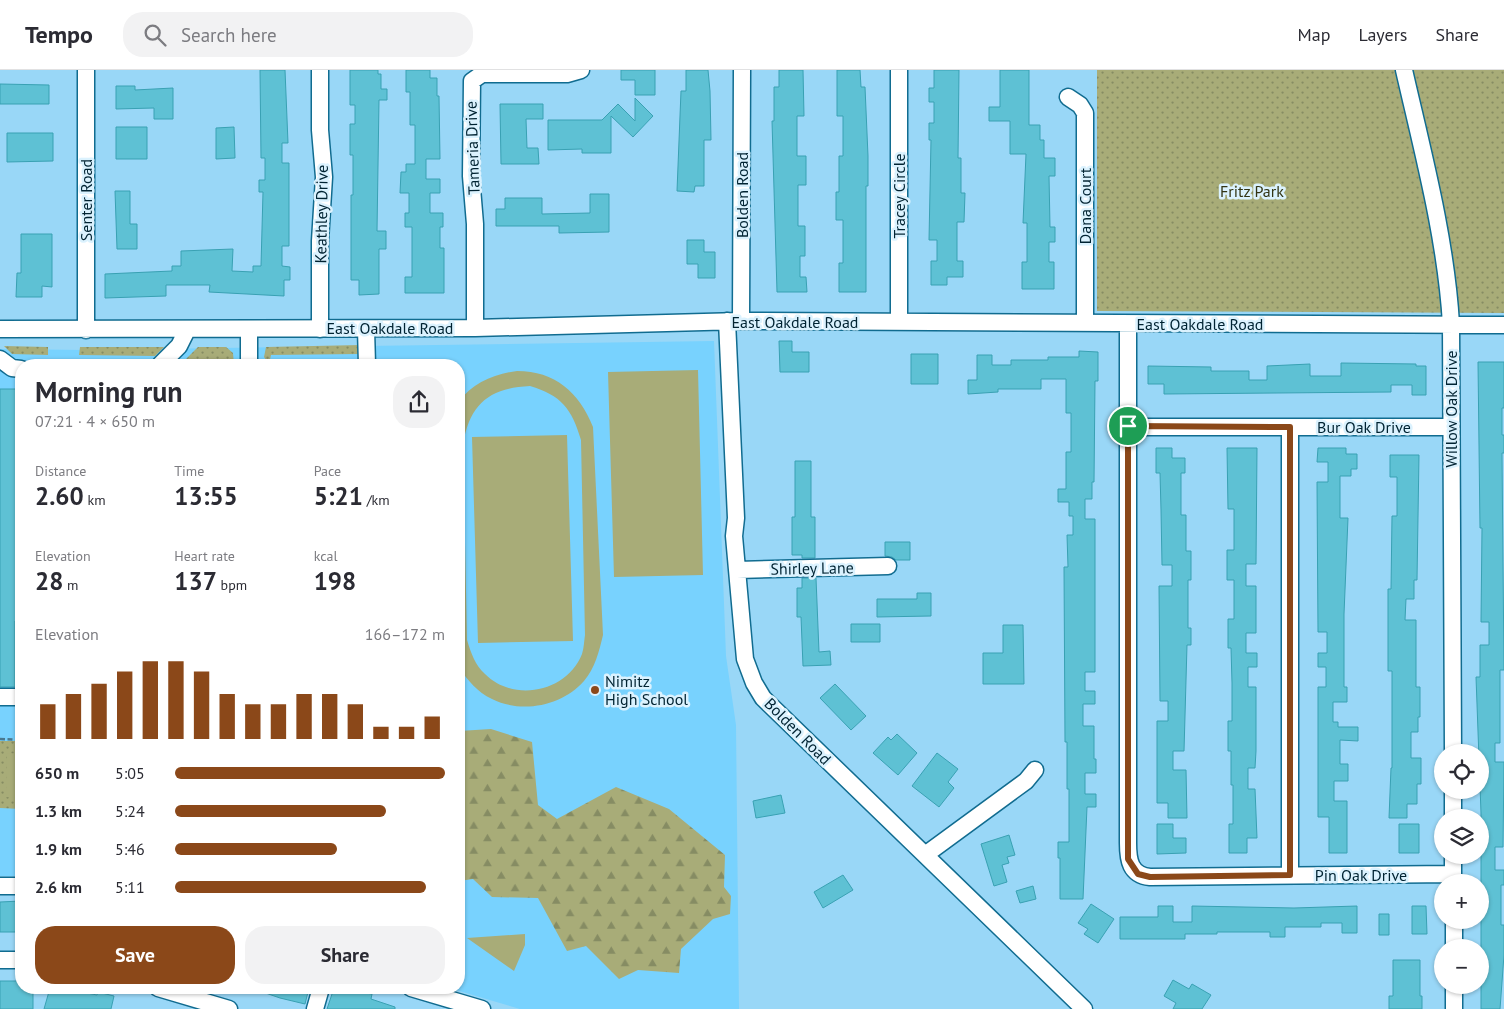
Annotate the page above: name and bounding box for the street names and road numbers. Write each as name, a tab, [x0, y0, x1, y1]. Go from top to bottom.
street label: Tameria Drive	[460, 101, 484, 195]
street label: Bolden Road	[732, 152, 752, 238]
street label: Tracey Circle	[889, 153, 909, 239]
street label: Senter Road	[76, 159, 96, 241]
street label: Keathley Drive	[310, 164, 332, 264]
street label: Dana Court	[1075, 167, 1095, 244]
street label: East Oakdale Road	[732, 312, 858, 332]
street label: East Oakdale Road	[1137, 314, 1263, 334]
street label: East Oakdale Road	[327, 318, 453, 338]
street label: Willow Oak Drive	[1441, 350, 1461, 468]
street label: Bur Oak Drive	[1317, 417, 1411, 437]
street label: Shirley Lane	[770, 557, 854, 579]
street label: Bolden Road	[760, 693, 836, 769]
street label: Pin Oak Drive	[1315, 865, 1407, 885]

